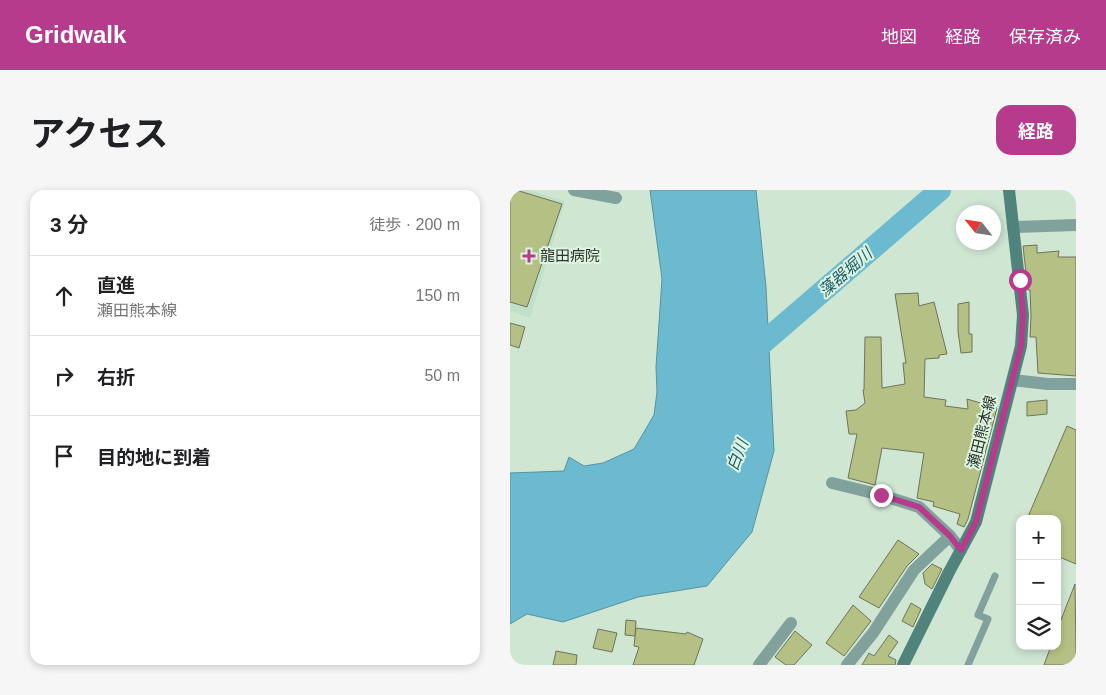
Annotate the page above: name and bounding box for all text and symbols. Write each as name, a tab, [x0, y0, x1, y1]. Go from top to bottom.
text: Gridwalk	[25, 21, 126, 48]
text: 地図	[881, 27, 917, 47]
text: 経路	[945, 27, 981, 47]
text: 保存済み	[1009, 27, 1081, 47]
button: 経路	[996, 105, 1076, 155]
text: アクセス	[30, 114, 168, 153]
north arrow	[956, 205, 1001, 250]
text: 3 分	[50, 213, 89, 236]
text: 徒歩 · 200 m	[369, 216, 460, 233]
water label: 藻器堀川	[816, 244, 877, 300]
place label: 龍田病院	[540, 247, 600, 264]
marker: 龍田病院	[522, 249, 536, 263]
route start	[1009, 269, 1032, 292]
text: 直進	[97, 275, 135, 296]
icon: ahead	[50, 282, 78, 310]
text: 150 m	[416, 287, 460, 304]
text: 瀬田熊本線	[97, 302, 177, 319]
icon: right	[50, 362, 78, 390]
text: 右折	[97, 367, 135, 388]
text: 50 m	[424, 367, 460, 384]
street label: 瀬田熊本線	[964, 393, 999, 470]
water label: 白川	[724, 435, 752, 473]
icon: arrive	[50, 442, 78, 470]
text: 目的地に到着	[97, 447, 211, 468]
route end	[870, 484, 893, 507]
map controls	[1016, 515, 1061, 650]
button: +	[1016, 515, 1061, 560]
button: −	[1016, 560, 1061, 605]
button: layers	[1016, 605, 1061, 650]

